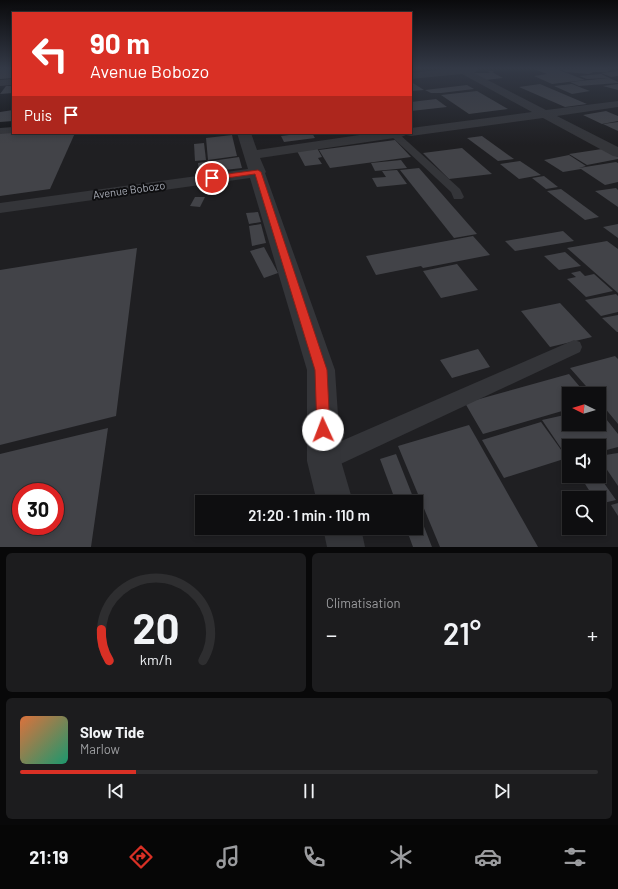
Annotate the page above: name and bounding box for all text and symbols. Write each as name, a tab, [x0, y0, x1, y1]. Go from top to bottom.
text: 90 m	[90, 26, 150, 60]
icon: left	[24, 28, 76, 80]
text: Avenue Bobozo	[90, 60, 209, 82]
icon: arrive	[60, 104, 82, 126]
text: Puis	[24, 106, 52, 124]
pin	[195, 161, 229, 195]
icon: arrive	[201, 167, 223, 189]
street label: Avenue Bobozo	[92, 178, 166, 201]
north arrow	[562, 387, 606, 431]
map controls	[562, 387, 606, 535]
position arrow	[302, 409, 344, 451]
button: sound	[562, 439, 606, 483]
speed limit sign: 30	[12, 483, 64, 535]
button: search	[562, 491, 606, 535]
text: 21:20 · 1 min · 110 m	[248, 506, 370, 524]
text: Climatisation	[326, 595, 401, 611]
text: 20	[132, 601, 180, 651]
text: 21°	[443, 615, 481, 651]
text: −	[326, 621, 337, 647]
text: +	[587, 621, 598, 647]
text: km/h	[140, 650, 172, 667]
text: Slow Tide	[80, 723, 144, 741]
text: Marlow	[80, 741, 120, 757]
icon: previous	[105, 780, 127, 802]
icon: pause	[298, 780, 320, 802]
icon: next	[491, 780, 513, 802]
icon: directions	[127, 843, 155, 871]
icon: music	[214, 843, 242, 871]
icon: phone	[300, 843, 328, 871]
icon: climate	[387, 843, 415, 871]
icon: car	[474, 843, 502, 871]
icon: filters	[561, 843, 589, 871]
text: 21:19	[29, 846, 68, 868]

